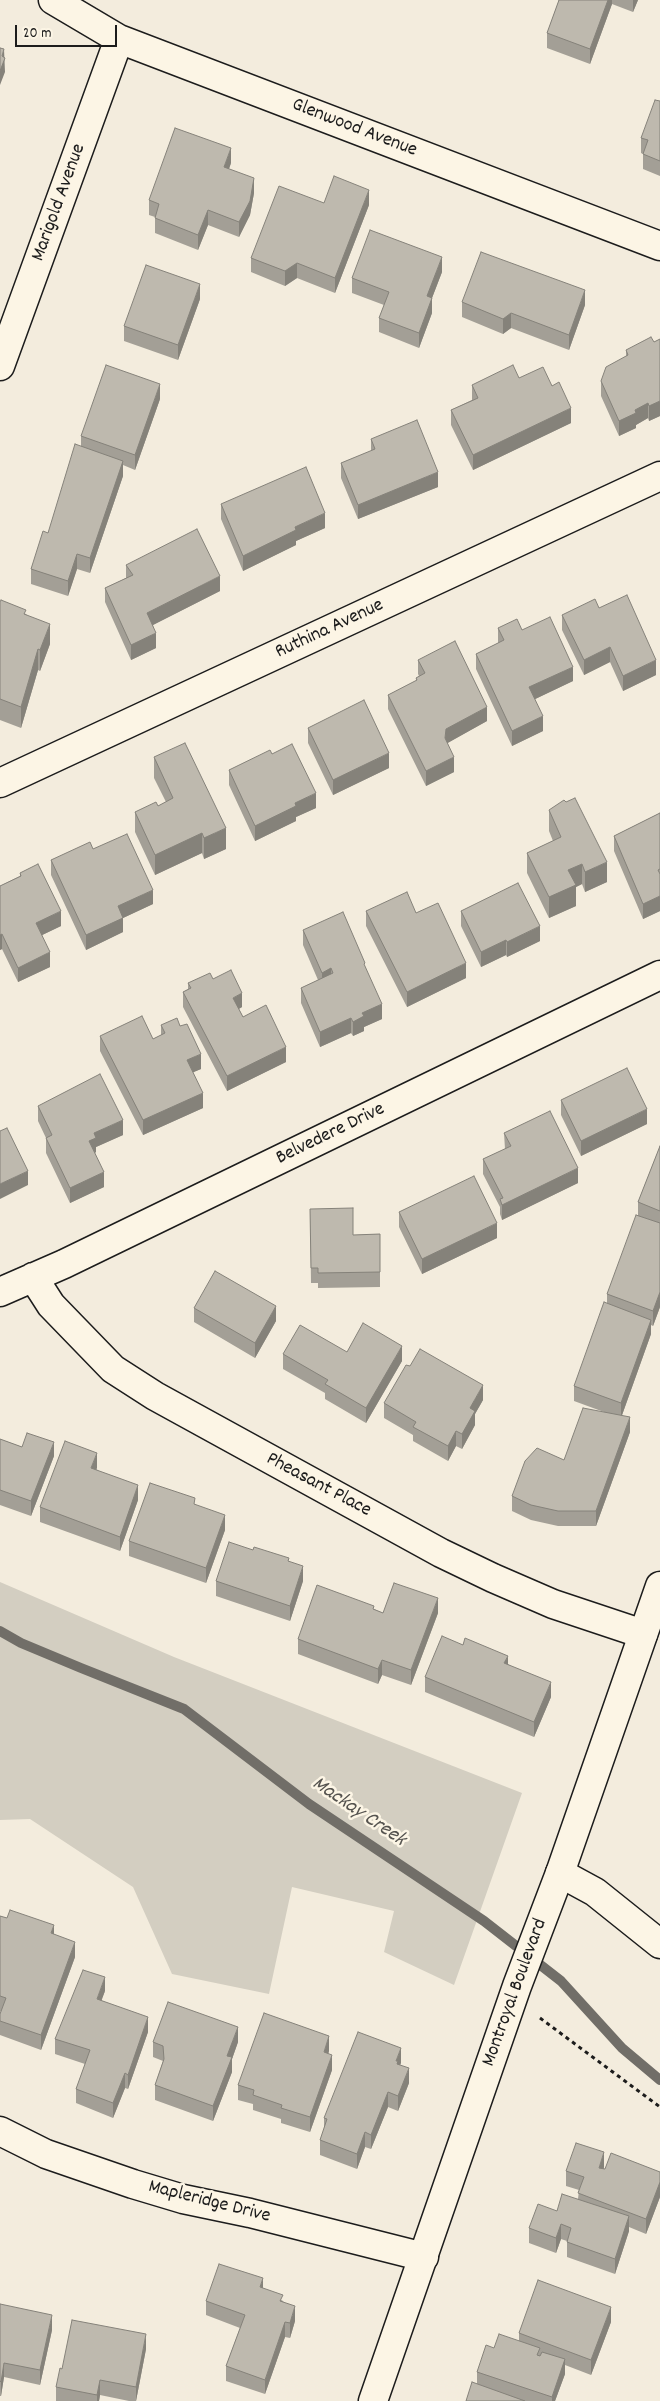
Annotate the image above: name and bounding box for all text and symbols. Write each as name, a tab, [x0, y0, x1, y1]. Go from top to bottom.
scale bar	[18, 15, 120, 47]
text: 20 m	[23, 23, 51, 45]
street label: Glenwood Avenue	[288, 94, 420, 164]
street label: Marigold Avenue	[28, 141, 92, 265]
street label: Ruthina Avenue	[272, 595, 388, 665]
street label: Belvedere Drive	[273, 1098, 389, 1172]
street label: Pheasant Place	[261, 1448, 375, 1524]
water label: Mackay Creek	[306, 1772, 410, 1854]
street label: Montroyal Boulevard	[478, 1916, 554, 2070]
street label: Mapleridge Drive	[145, 2176, 273, 2230]

